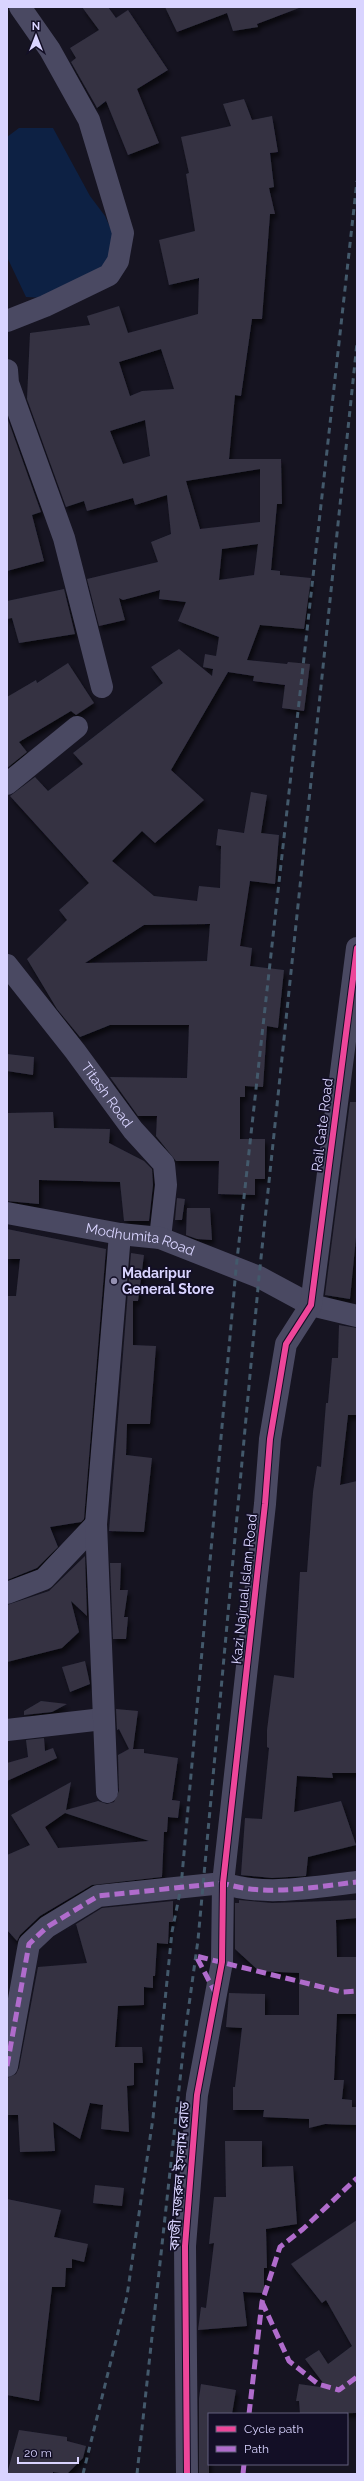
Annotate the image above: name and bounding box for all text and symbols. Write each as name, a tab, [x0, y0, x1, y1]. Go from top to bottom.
north arrow	[16, 16, 56, 56]
text: N	[32, 20, 40, 33]
street label: Titash Road	[78, 1059, 136, 1130]
street label: Rail Gate Road	[308, 1077, 336, 1173]
street label: Modhumita Road	[85, 1220, 197, 1259]
place label: Madaripur General Store	[122, 1265, 215, 1297]
marker: Madaripur General Store	[109, 1276, 119, 1286]
street label: Kazi Najrual Islam Road	[228, 1513, 260, 1665]
street label: কাজী নজরুল ইসলাম রোড	[166, 2100, 192, 2252]
legend	[208, 2413, 348, 2465]
text: Cycle path	[244, 2422, 303, 2436]
scale bar	[18, 2439, 78, 2465]
text: Path	[244, 2442, 269, 2456]
text: 20 m	[24, 2446, 52, 2460]

